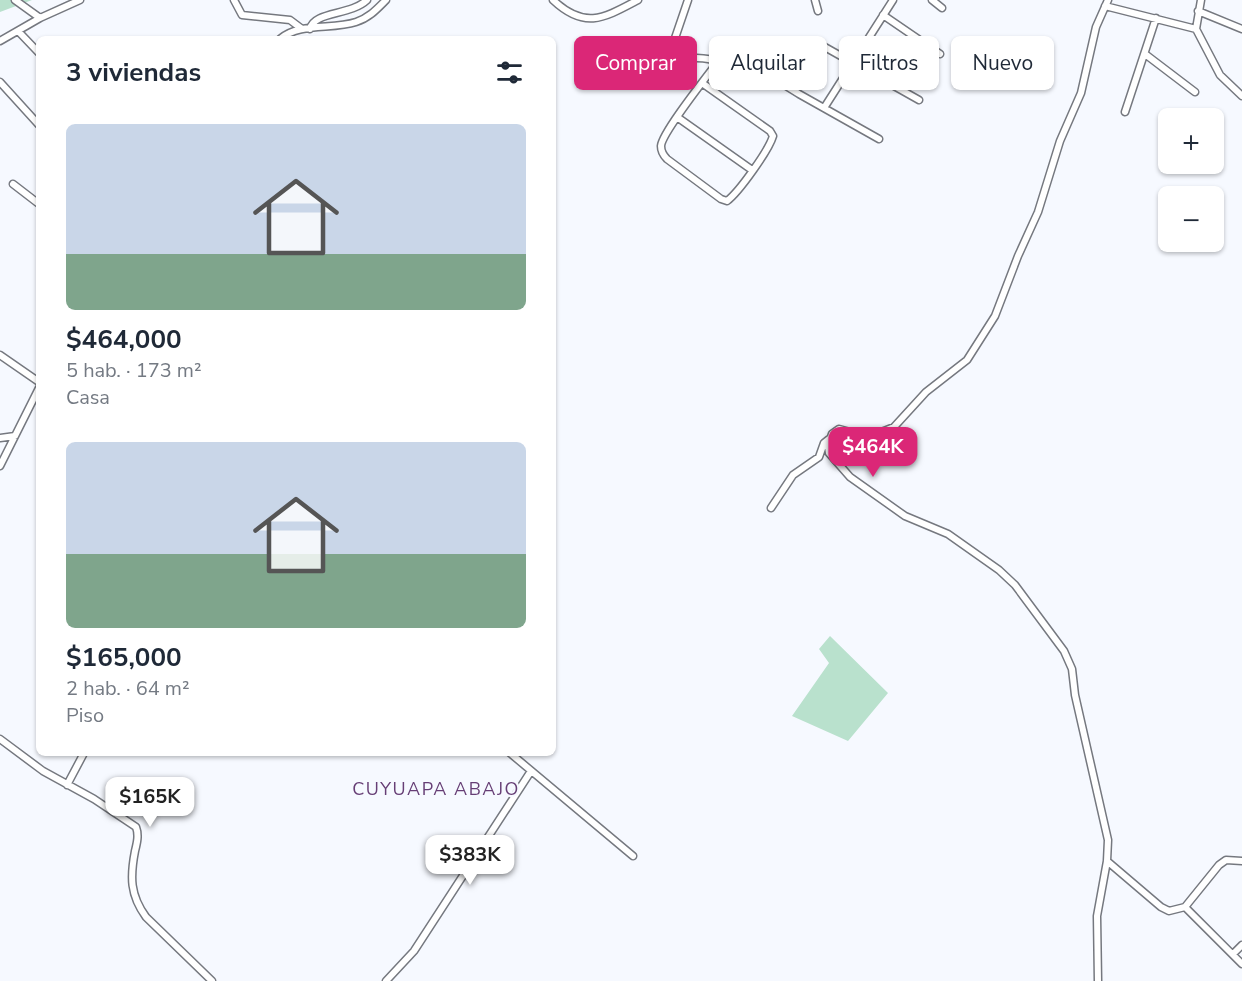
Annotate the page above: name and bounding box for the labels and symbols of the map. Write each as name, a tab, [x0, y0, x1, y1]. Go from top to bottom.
pin: $464K	[831, 427, 915, 478]
pin: $165K	[108, 777, 192, 828]
district label: CUYUAPA ABAJO	[352, 777, 520, 801]
pin: $383K	[428, 835, 512, 886]

